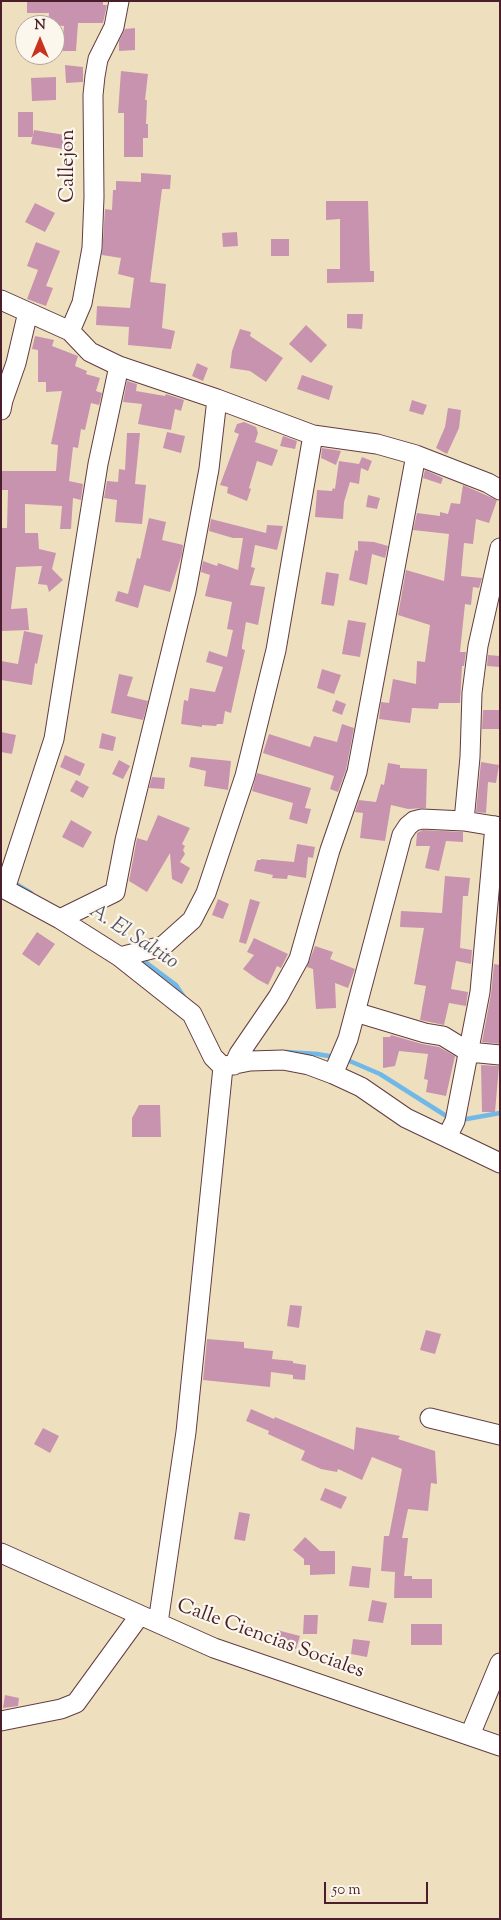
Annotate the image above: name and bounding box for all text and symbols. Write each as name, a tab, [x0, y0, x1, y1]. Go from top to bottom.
north arrow	[15, 15, 65, 65]
text: N	[34, 16, 46, 36]
street label: Callejon	[58, 129, 82, 203]
water label: A. El Saltito	[84, 900, 182, 976]
street label: Calle Ciencias Sociales	[173, 1595, 367, 1685]
scale bar	[326, 1872, 430, 1904]
text: 50 m	[332, 1880, 361, 1901]

